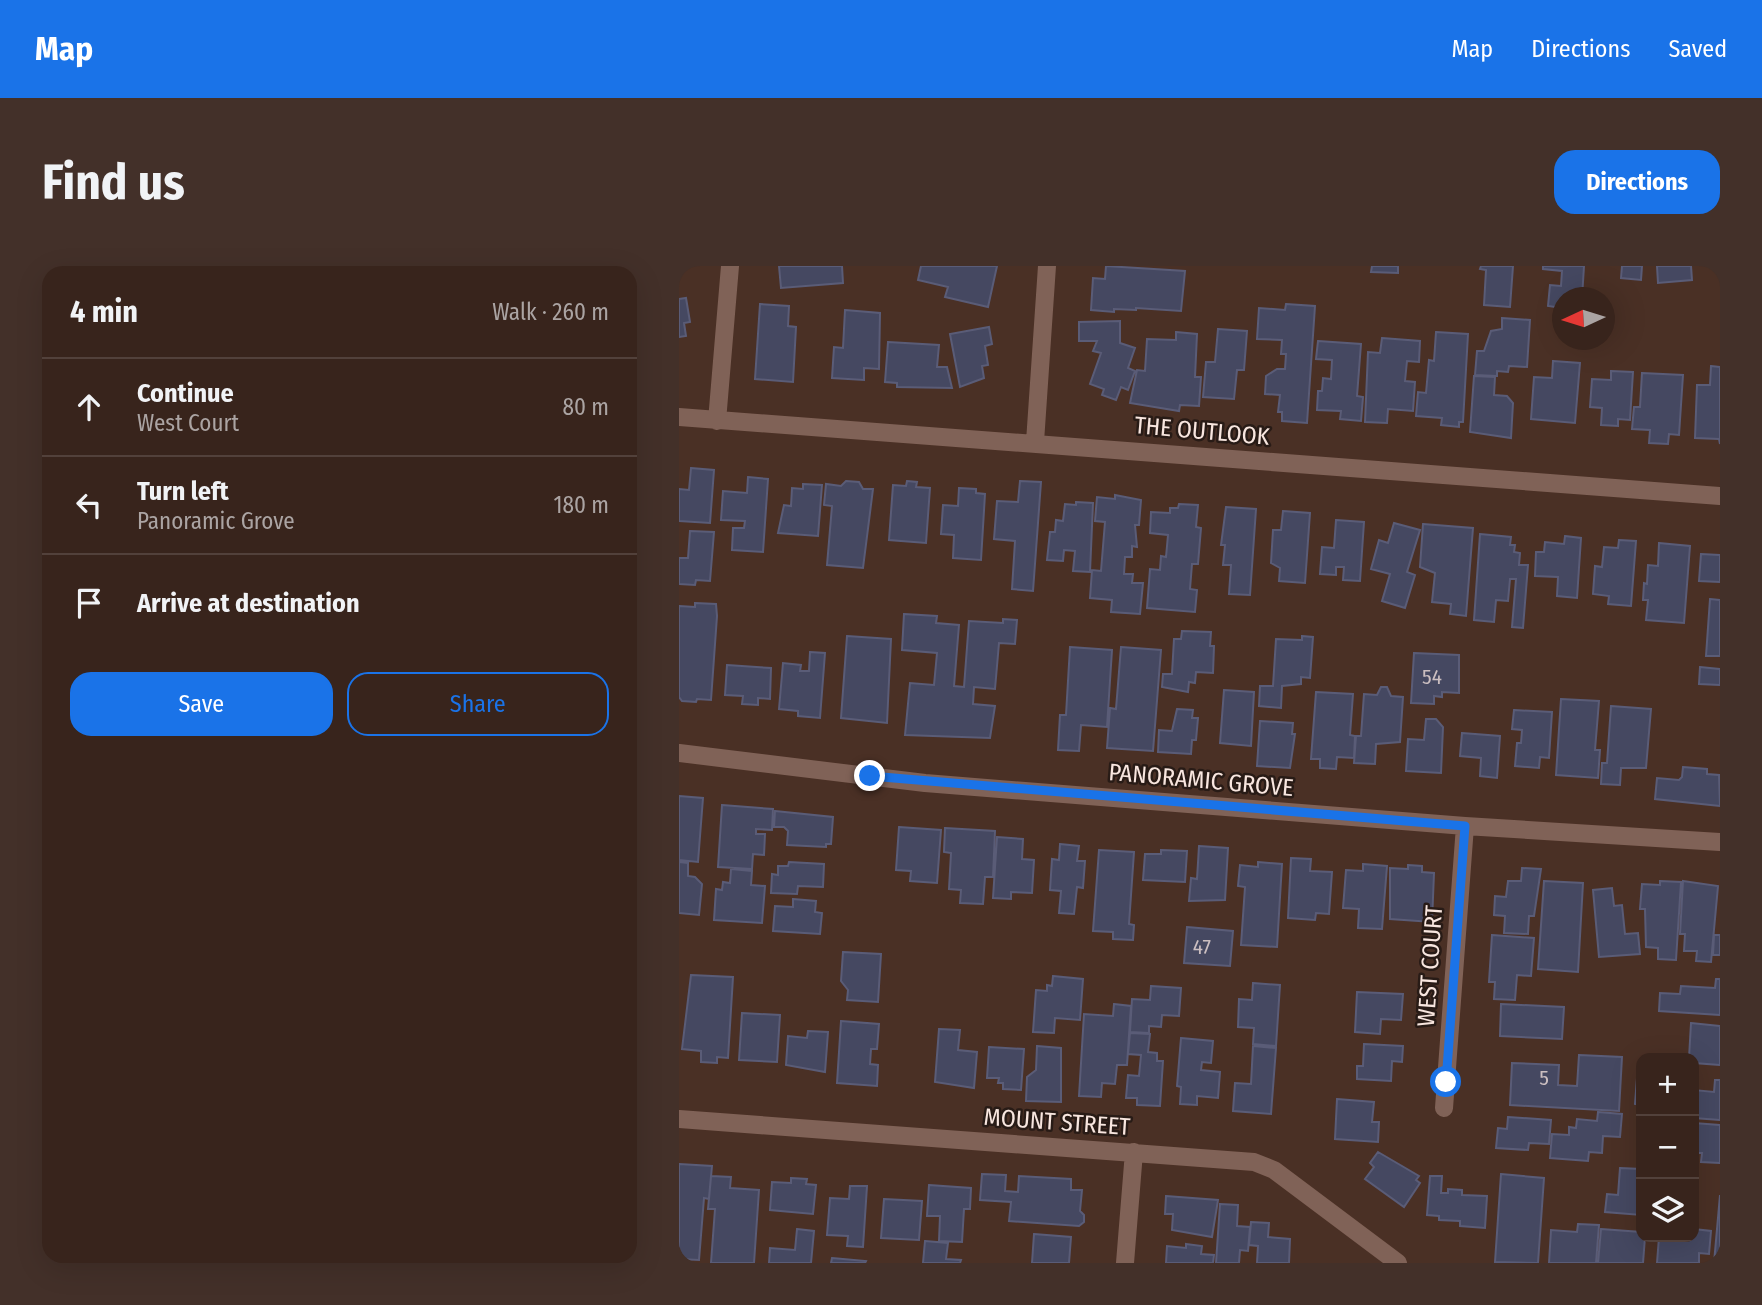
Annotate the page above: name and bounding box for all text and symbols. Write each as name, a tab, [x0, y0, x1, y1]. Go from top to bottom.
text: Map	[35, 29, 93, 69]
text: Map	[1452, 35, 1493, 63]
text: Directions	[1531, 35, 1630, 63]
text: Saved	[1668, 35, 1727, 63]
button: Directions	[1554, 150, 1720, 214]
text: Find us	[42, 153, 185, 212]
north arrow	[1552, 287, 1615, 350]
text: 4 min	[70, 294, 138, 330]
text: Walk · 260 m	[492, 298, 609, 326]
text: Continue	[137, 378, 234, 409]
icon: ahead	[70, 388, 108, 426]
text: 80 m	[562, 393, 609, 421]
text: West Court	[137, 409, 239, 437]
street label: THE OUTLOOK	[1133, 411, 1271, 451]
text: Turn left	[137, 476, 229, 507]
icon: left	[70, 486, 108, 524]
text: 180 m	[553, 491, 609, 519]
text: Panoramic Grove	[137, 507, 295, 535]
icon: arrive	[70, 584, 108, 622]
text: Arrive at destination	[137, 588, 360, 619]
house number: 54	[1422, 664, 1442, 690]
button: Save	[70, 672, 333, 736]
button: Share	[347, 672, 609, 736]
street label: PANORAMIC GROVE	[1107, 758, 1295, 802]
route end	[854, 760, 885, 791]
street label: WEST COURT	[1412, 904, 1448, 1028]
house number: 47	[1193, 934, 1211, 960]
map controls	[1636, 1053, 1699, 1242]
button: +	[1636, 1053, 1699, 1116]
house number: 5	[1539, 1065, 1549, 1091]
route start	[1430, 1066, 1461, 1097]
street label: MOUNT STREET	[983, 1103, 1131, 1141]
button: −	[1636, 1116, 1699, 1179]
button: layers	[1636, 1179, 1699, 1242]

